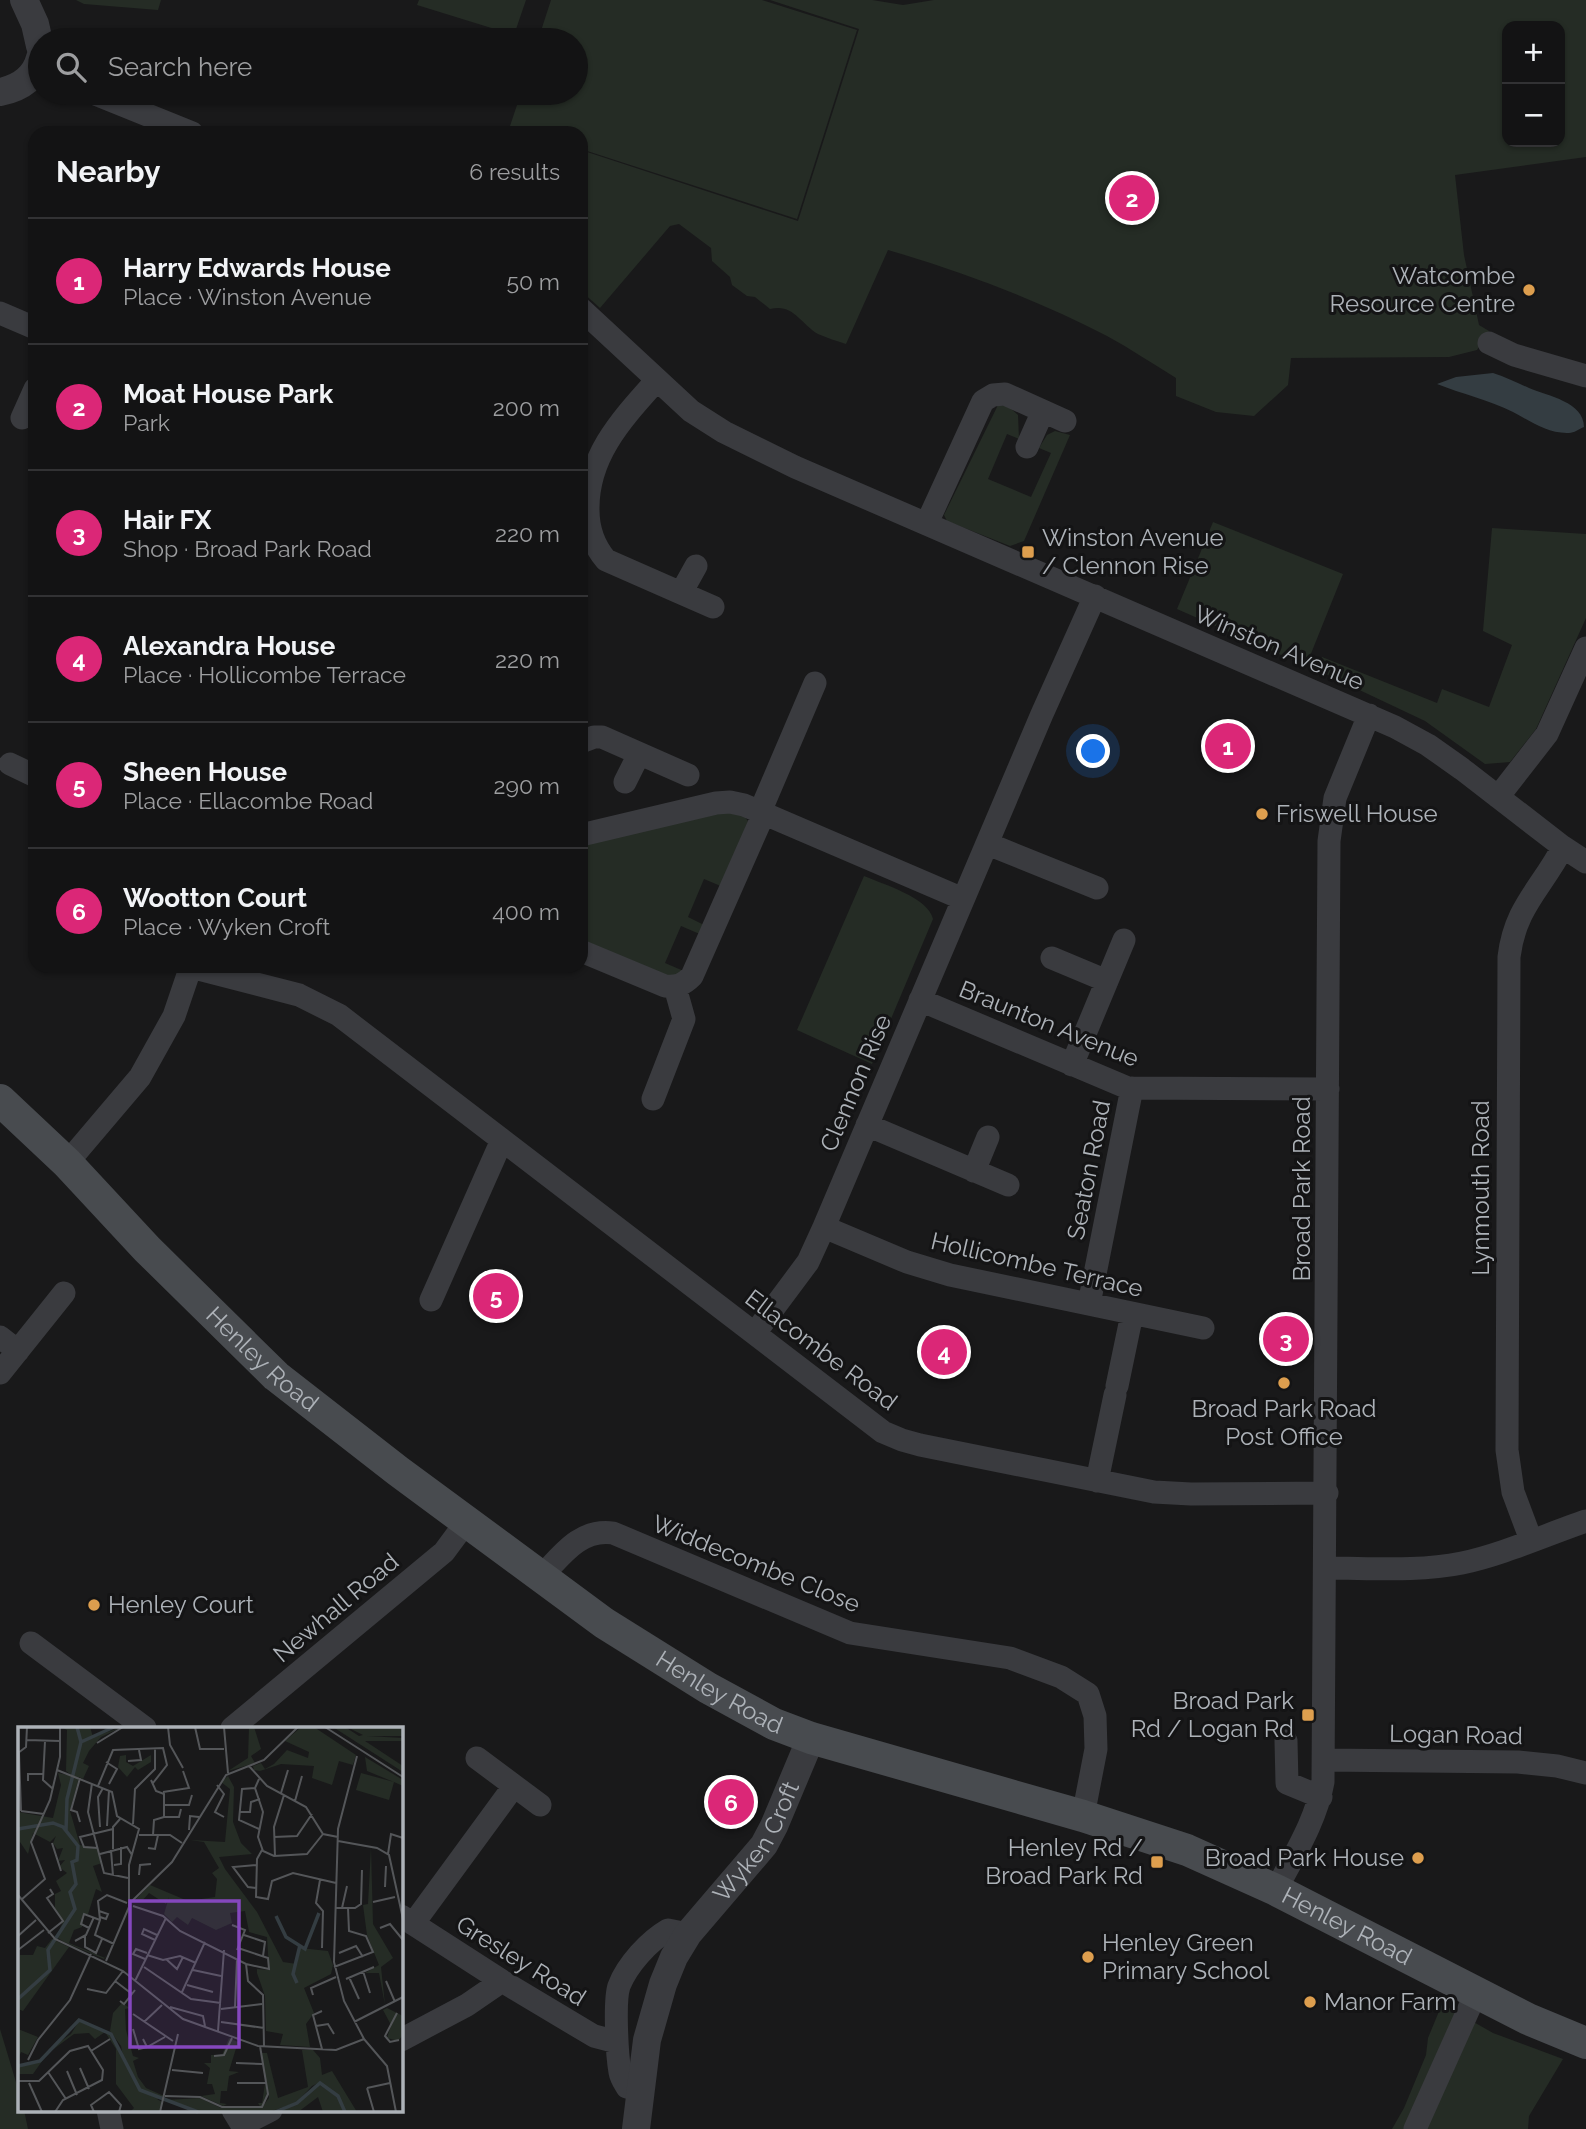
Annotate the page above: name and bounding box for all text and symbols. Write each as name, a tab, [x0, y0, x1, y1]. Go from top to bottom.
map controls	[1502, 21, 1565, 147]
button: +	[1502, 21, 1565, 84]
search box	[28, 28, 588, 105]
icon: search	[52, 48, 90, 86]
text: Search here	[108, 52, 252, 82]
button: −	[1502, 84, 1565, 147]
text: Nearby	[56, 154, 160, 189]
text: 6 results	[469, 158, 560, 185]
pin: 2	[1109, 172, 1155, 224]
text: Harry Edwards House	[123, 253, 391, 283]
place label: Watcombe Resource Centre	[1330, 261, 1515, 318]
text: 1	[73, 268, 85, 295]
text: 50 m	[506, 268, 560, 295]
marker: Watcombe Resource Centre	[1521, 282, 1537, 298]
text: Place · Winston Avenue	[123, 283, 371, 310]
text: Moat House Park	[123, 379, 333, 409]
text: 2	[73, 394, 85, 421]
text: 200 m	[493, 394, 560, 421]
text: Park	[123, 409, 170, 436]
text: Hair FX	[123, 505, 211, 535]
text: 3	[73, 520, 85, 547]
text: 220 m	[495, 520, 560, 547]
place label: Winston Avenue / Clennon Rise	[1042, 523, 1224, 580]
text: Shop · Broad Park Road	[123, 535, 372, 562]
marker: Winston Avenue / Clennon Rise	[1020, 544, 1036, 560]
street label: Winston Avenue	[1190, 599, 1368, 696]
text: Alexandra House	[123, 631, 335, 661]
text: 4	[72, 646, 86, 673]
text: 220 m	[495, 646, 560, 673]
text: Place · Hollicombe Terrace	[123, 661, 406, 688]
pin: 1	[1205, 720, 1251, 772]
your location	[1076, 734, 1110, 768]
text: Sheen House	[123, 757, 287, 787]
text: 5	[73, 772, 85, 799]
text: 290 m	[493, 772, 560, 799]
text: Place · Ellacombe Road	[123, 787, 373, 814]
place label: Friswell House	[1276, 799, 1438, 828]
marker: Friswell House	[1254, 806, 1270, 822]
text: Wootton Court	[123, 883, 307, 913]
text: 6	[72, 898, 86, 925]
text: 400 m	[492, 898, 560, 925]
text: Place · Wyken Croft	[123, 913, 330, 940]
street label: Braunton Avenue	[955, 974, 1143, 1073]
street label: Clennon Rise	[814, 1010, 897, 1156]
street label: Broad Park Road	[1287, 1096, 1316, 1282]
street label: Seaton Road	[1061, 1098, 1116, 1242]
street label: Lynmouth Road	[1466, 1100, 1495, 1276]
street label: Hollicombe Terrace	[928, 1226, 1146, 1303]
pin: 5	[473, 1270, 519, 1322]
street label: Ellacombe Road	[740, 1283, 903, 1416]
street label: Henley Road	[200, 1300, 324, 1417]
pin: 3	[1263, 1313, 1309, 1365]
pin: 4	[921, 1326, 967, 1378]
marker: Broad Park Road Post Office	[1276, 1375, 1292, 1391]
place label: Broad Park Road Post Office	[1191, 1394, 1377, 1451]
street label: Widdecombe Close	[648, 1509, 864, 1618]
street label: Newhall Road	[267, 1547, 404, 1668]
place label: Henley Court	[108, 1590, 254, 1619]
marker: Henley Court	[86, 1597, 102, 1613]
street label: Henley Road	[651, 1644, 787, 1740]
place label: Broad Park Rd / Logan Rd	[1131, 1686, 1294, 1743]
marker: Broad Park Rd / Logan Rd	[1300, 1707, 1316, 1723]
street label: Logan Road	[1389, 1719, 1523, 1750]
inset map	[18, 1727, 402, 2112]
pin: 6	[708, 1776, 754, 1828]
street label: Wyken Croft	[707, 1777, 805, 1908]
place label: Henley Rd / Broad Park Rd	[985, 1833, 1143, 1890]
place label: Broad Park House	[1205, 1843, 1404, 1872]
marker: Broad Park House	[1410, 1850, 1426, 1866]
marker: Henley Rd / Broad Park Rd	[1149, 1854, 1165, 1870]
street label: Henley Road	[1277, 1881, 1417, 1971]
street label: Gresley Road	[451, 1909, 591, 2012]
place label: Henley Green Primary School	[1102, 1928, 1270, 1985]
marker: Henley Green Primary School	[1080, 1949, 1096, 1965]
place label: Manor Farm	[1324, 1987, 1456, 2016]
marker: Manor Farm	[1302, 1994, 1318, 2010]

